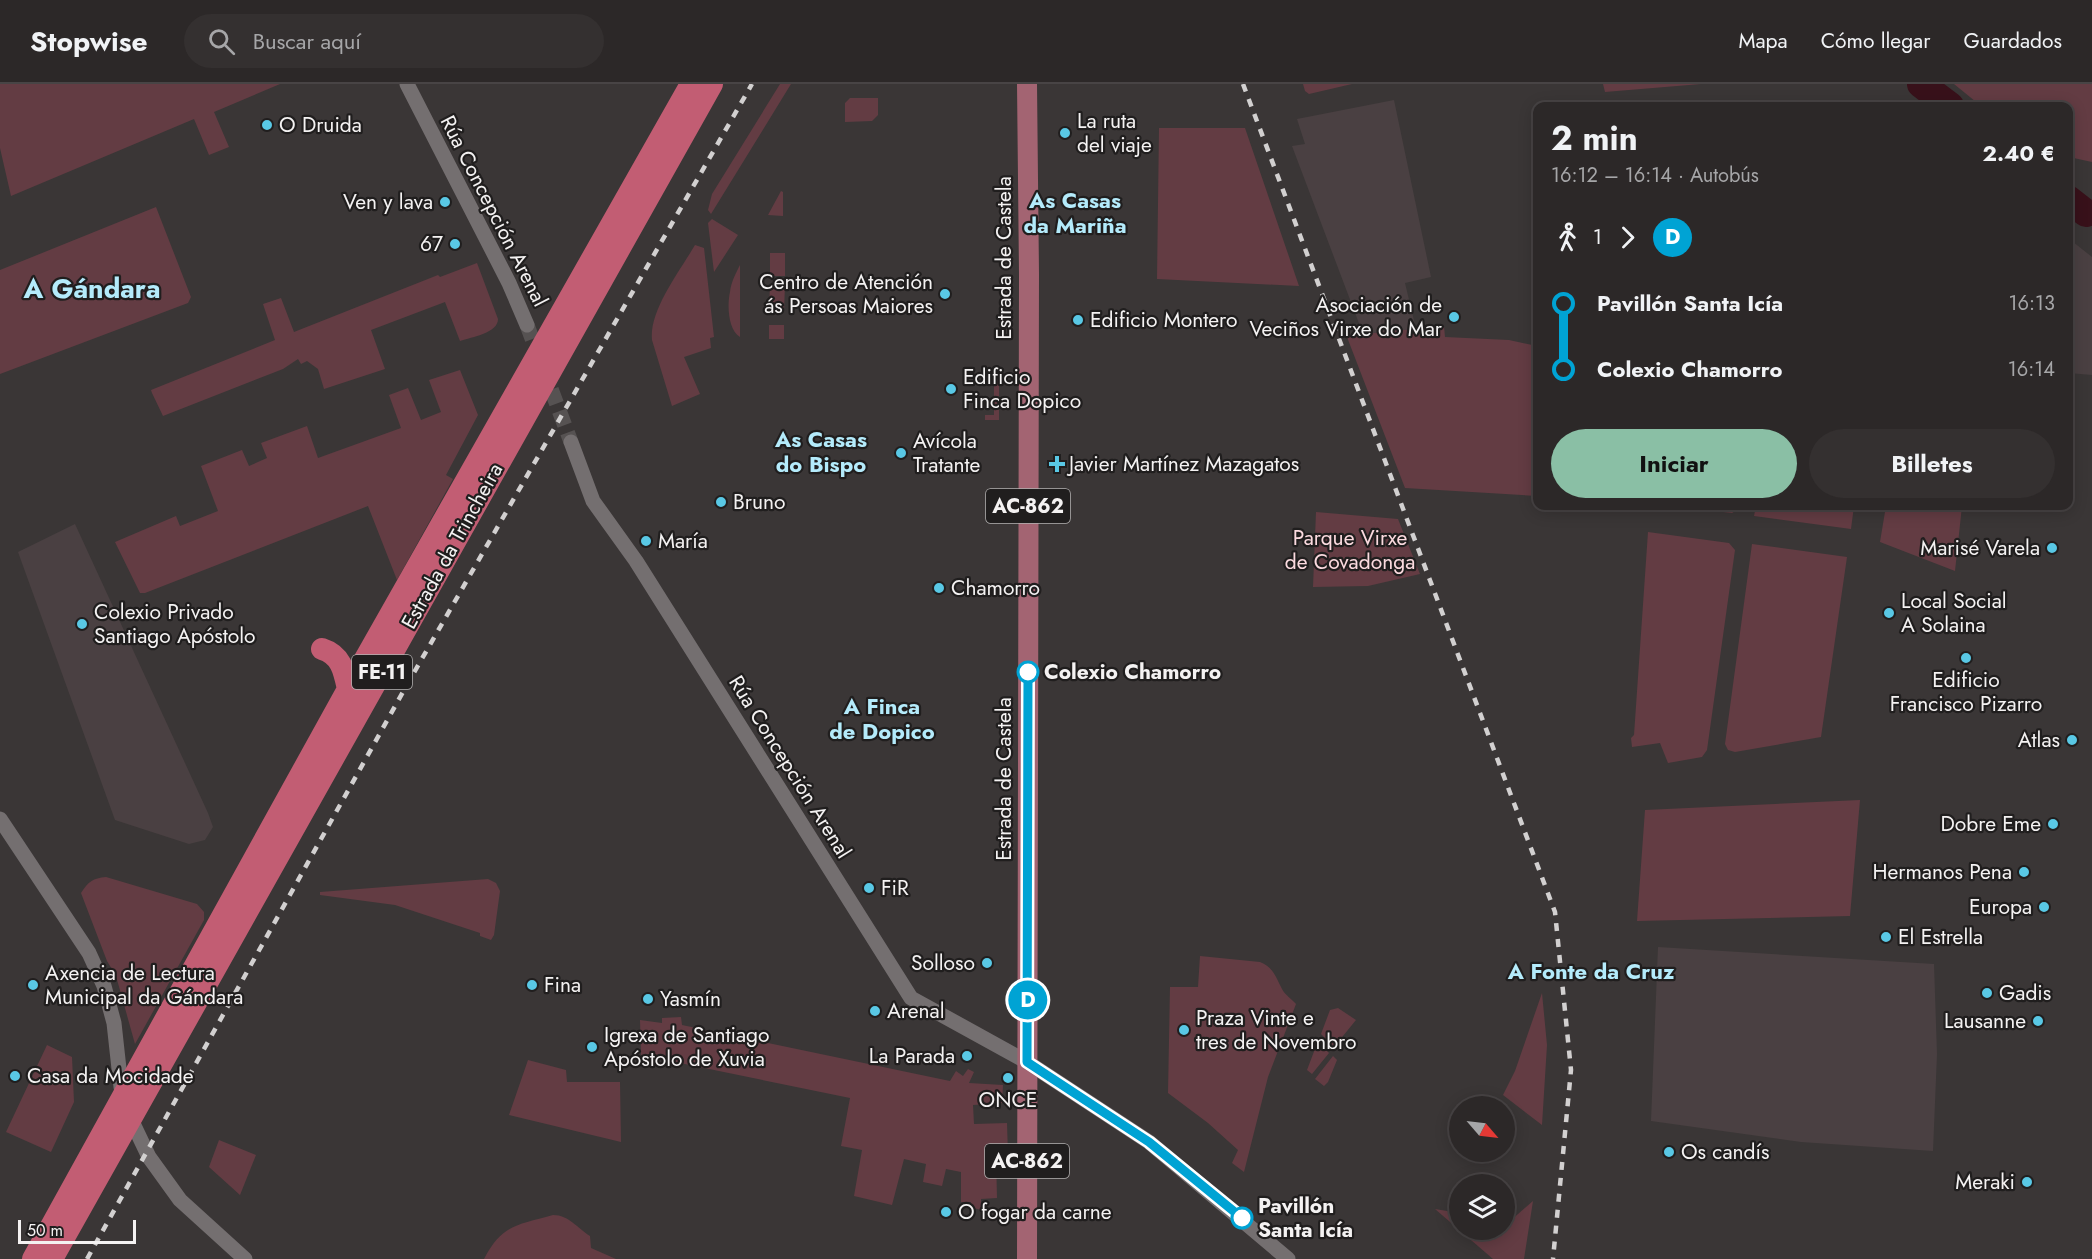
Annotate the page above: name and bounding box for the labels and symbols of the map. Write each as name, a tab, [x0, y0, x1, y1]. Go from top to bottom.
place label: La ruta del viaje	[1077, 106, 1152, 160]
place label: O Druida	[279, 110, 362, 140]
street label: Rúa Concepción Arenal	[433, 110, 555, 312]
marker: O Druida	[260, 118, 274, 132]
marker: La ruta del viaje	[1058, 126, 1072, 140]
street label: Estrada de Castela	[989, 176, 1019, 340]
district label: As Casas da Mariña	[1023, 184, 1127, 241]
place label: Ven y lava	[343, 187, 433, 217]
marker: Ven y lava	[438, 195, 452, 209]
place label: 67	[420, 229, 443, 259]
marker: 67	[448, 237, 462, 251]
place label: Centro de Atención ás Persoas Maiores	[759, 267, 933, 321]
district label: A Gándara	[23, 269, 161, 308]
marker: Centro de Atención ás Persoas Maiores	[938, 287, 952, 301]
place label: Asociación de Veciños Virxe do Mar	[1249, 290, 1443, 344]
place label: Edificio Montero	[1090, 305, 1237, 335]
marker: Asociación de Veciños Virxe do Mar	[1447, 310, 1461, 324]
marker: Edificio Montero	[1071, 313, 1085, 327]
place label: Edificio Finca Dopico	[963, 362, 1081, 416]
marker: Edificio Finca Dopico	[944, 382, 958, 396]
district label: As Casas do Bispo	[774, 423, 867, 480]
place label: Avícola Tratante	[913, 426, 981, 480]
marker: Avícola Tratante	[894, 446, 908, 460]
place label: Javier Martínez Mazagatos	[1066, 449, 1299, 479]
marker: Javier Martínez Mazagatos	[1050, 457, 1064, 471]
street label: Estrada da Trincheira	[394, 458, 510, 634]
place label: Bruno	[733, 487, 785, 517]
road number: AC-862	[986, 489, 1070, 523]
marker: Bruno	[714, 495, 728, 509]
park label: Parque Virxe de Covadonga	[1285, 523, 1415, 577]
place label: María	[658, 526, 708, 556]
place label: Marisé Varela	[1920, 533, 2040, 563]
marker: María	[639, 534, 653, 548]
marker: Marisé Varela	[2045, 541, 2059, 555]
place label: Chamorro	[951, 573, 1040, 603]
marker: Chamorro	[932, 581, 946, 595]
place label: Local Social A Solaina	[1901, 586, 2007, 640]
place label: Colexio Privado Santiago Apóstolo	[94, 597, 256, 651]
marker: Local Social A Solaina	[1882, 606, 1896, 620]
marker: Colexio Privado Santiago Apóstolo	[75, 617, 89, 631]
marker: Edificio Francisco Pizarro	[1959, 651, 1973, 665]
road number: FE-11	[352, 655, 412, 689]
place label: Colexio Chamorro	[1044, 657, 1221, 687]
marker: Colexio Chamorro	[1017, 661, 1039, 683]
place label: Edificio Francisco Pizarro	[1890, 665, 2042, 719]
street label: Rúa Concepción Arenal	[721, 670, 859, 864]
district label: A Finca de Dopico	[829, 690, 935, 747]
street label: Estrada de Castela	[989, 697, 1019, 861]
place label: Atlas	[2018, 725, 2060, 755]
marker: Atlas	[2065, 733, 2079, 747]
place label: Dobre Eme	[1941, 809, 2041, 839]
marker: Dobre Eme	[2046, 817, 2060, 831]
place label: Hermanos Pena	[1872, 857, 2012, 887]
marker: Hermanos Pena	[2017, 865, 2031, 879]
place label: FiR	[881, 873, 909, 903]
marker: FiR	[862, 881, 876, 895]
place label: Europa	[1969, 892, 2032, 922]
marker: Europa	[2037, 900, 2051, 914]
place label: El Estrella	[1898, 922, 1983, 952]
marker: El Estrella	[1879, 930, 1893, 944]
place label: Solloso	[911, 948, 975, 978]
district label: A Fonte da Cruz	[1507, 955, 1675, 987]
marker: Solloso	[980, 956, 994, 970]
place label: Axencia de Lectura Municipal da Gándara	[45, 958, 243, 1012]
place label: Fina	[544, 970, 581, 1000]
marker: Axencia de Lectura Municipal da Gándara	[26, 978, 40, 992]
marker: Fina	[525, 978, 539, 992]
place label: Gadis	[1999, 978, 2051, 1008]
line badge: D	[1008, 980, 1048, 1020]
place label: Yasmín	[660, 984, 721, 1014]
marker: Gadis	[1980, 986, 1994, 1000]
marker: Yasmín	[641, 992, 655, 1006]
place label: Arenal	[887, 996, 945, 1026]
place label: Praza Vinte e tres de Novembro	[1196, 1003, 1356, 1057]
marker: Arenal	[868, 1004, 882, 1018]
place label: Lausanne	[1944, 1006, 2026, 1036]
marker: Lausanne	[2031, 1014, 2045, 1028]
place label: Igrexa de Santiago Apóstolo de Xuvia	[604, 1020, 769, 1074]
marker: Praza Vinte e tres de Novembro	[1177, 1023, 1191, 1037]
marker: Igrexa de Santiago Apóstolo de Xuvia	[585, 1040, 599, 1054]
place label: La Parada	[869, 1041, 955, 1071]
marker: La Parada	[960, 1049, 974, 1063]
place label: Casa da Mocidade	[27, 1061, 194, 1091]
marker: Casa da Mocidade	[8, 1069, 22, 1083]
marker: ONCE	[1001, 1071, 1015, 1085]
place label: ONCE	[979, 1085, 1037, 1115]
north arrow	[1449, 1096, 1515, 1162]
place label: Os candís	[1681, 1137, 1769, 1167]
road number: AC-862	[985, 1144, 1069, 1178]
marker: Os candís	[1662, 1145, 1676, 1159]
place label: Meraki	[1955, 1167, 2015, 1197]
marker: Meraki	[2020, 1175, 2034, 1189]
place label: Pavillón Santa Icía	[1258, 1191, 1353, 1245]
place label: O fogar da carne	[958, 1197, 1112, 1227]
marker: O fogar da carne	[939, 1205, 953, 1219]
marker: Pavillón Santa Icía	[1231, 1207, 1253, 1229]
scale bar	[18, 1217, 136, 1244]

